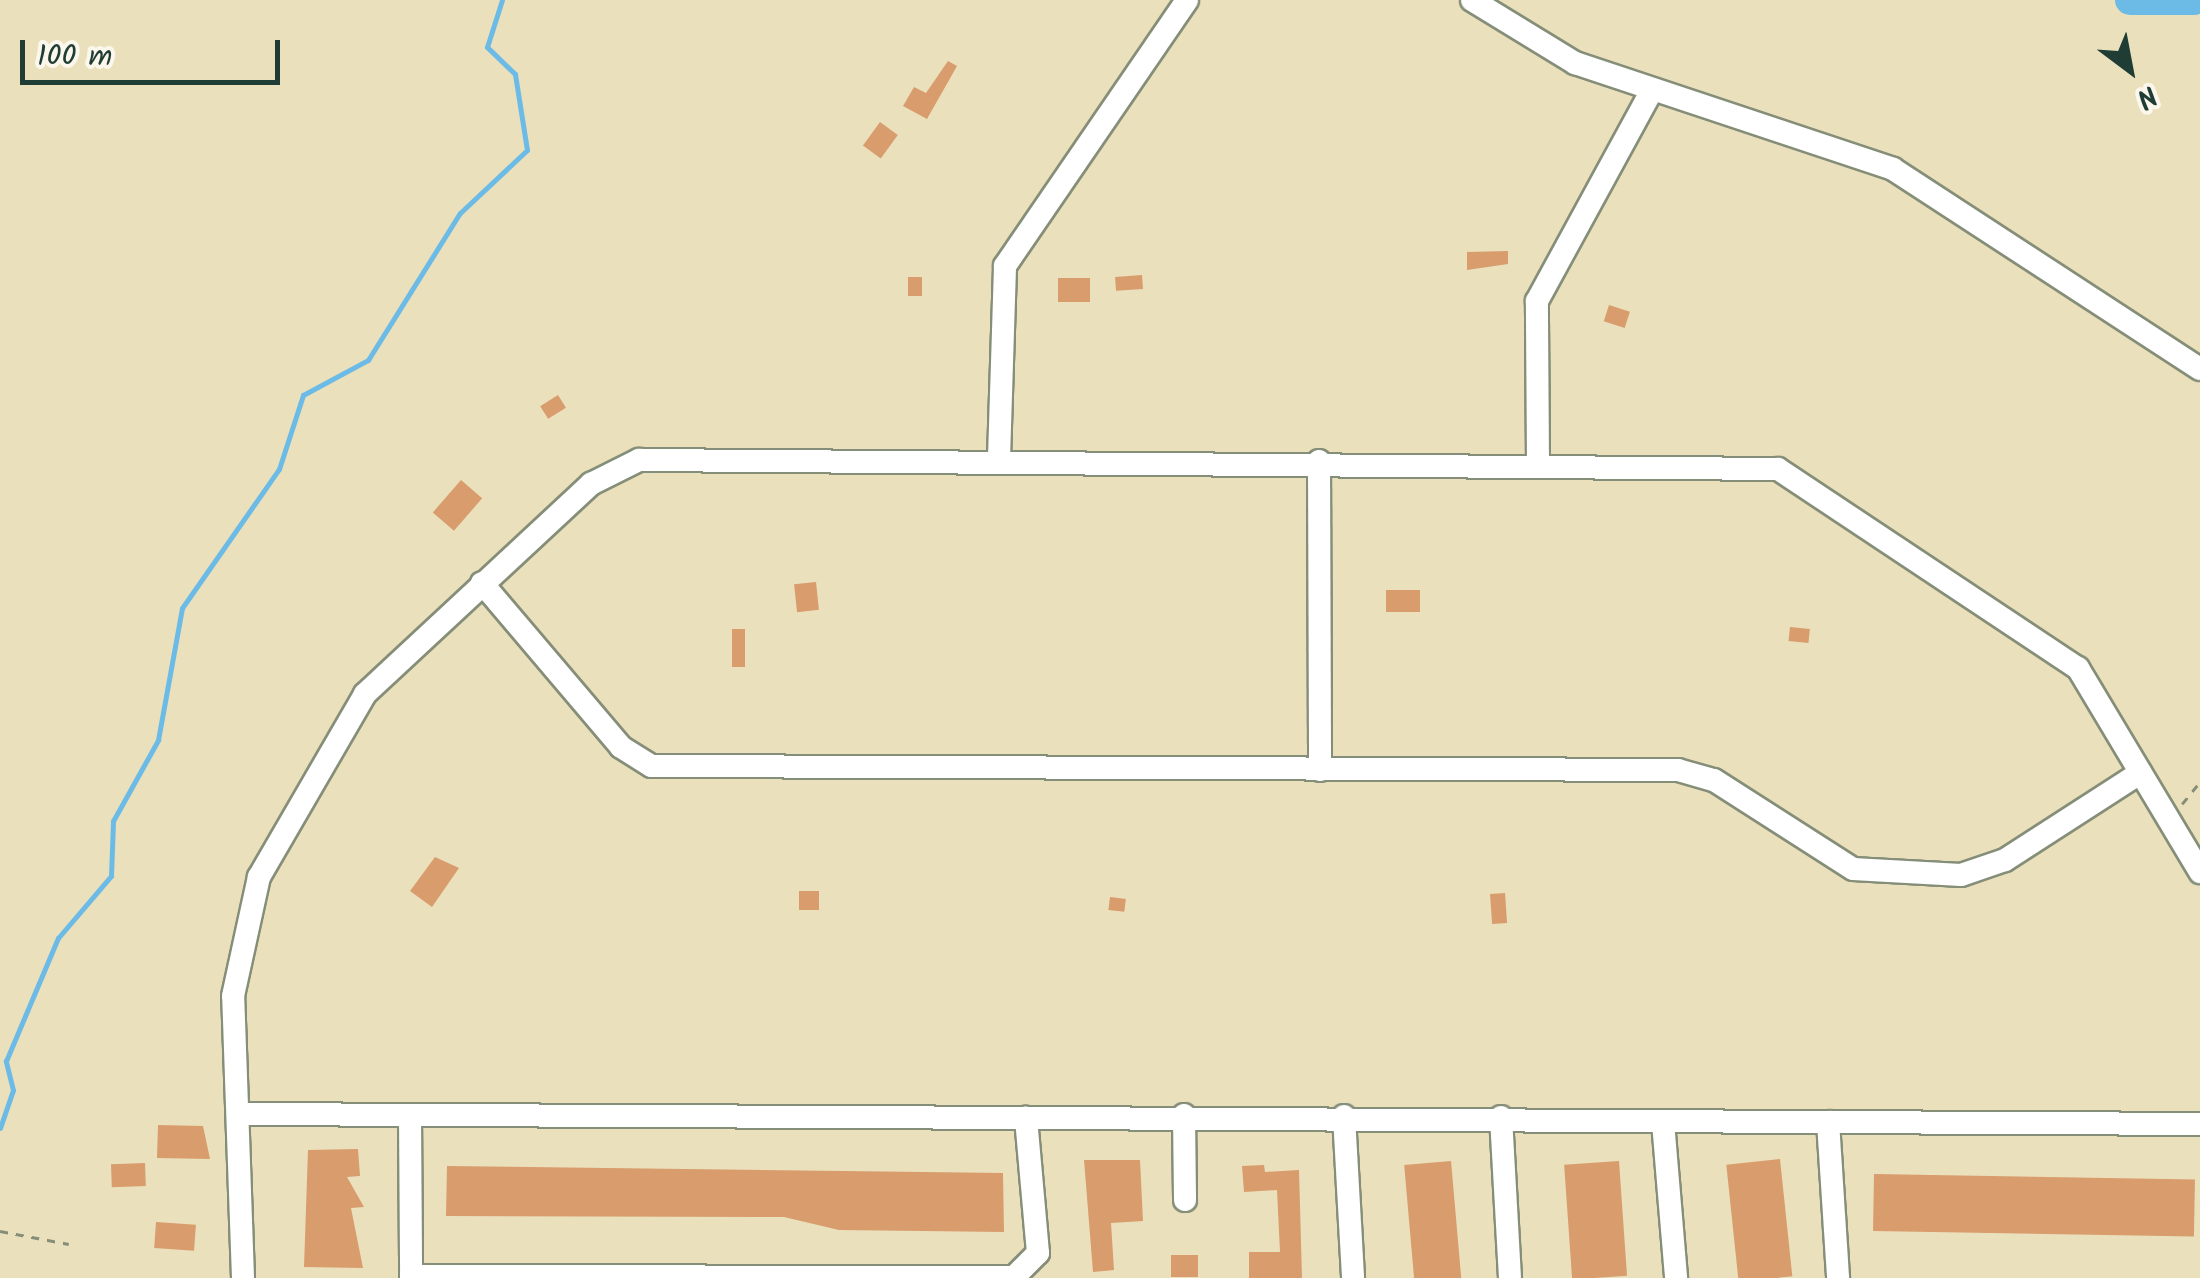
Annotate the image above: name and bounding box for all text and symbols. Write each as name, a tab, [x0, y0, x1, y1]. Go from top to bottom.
scale bar	[25, 20, 285, 82]
north arrow	[2080, 20, 2180, 120]
text: 100 m	[37, 33, 112, 81]
text: N	[2127, 72, 2166, 120]

